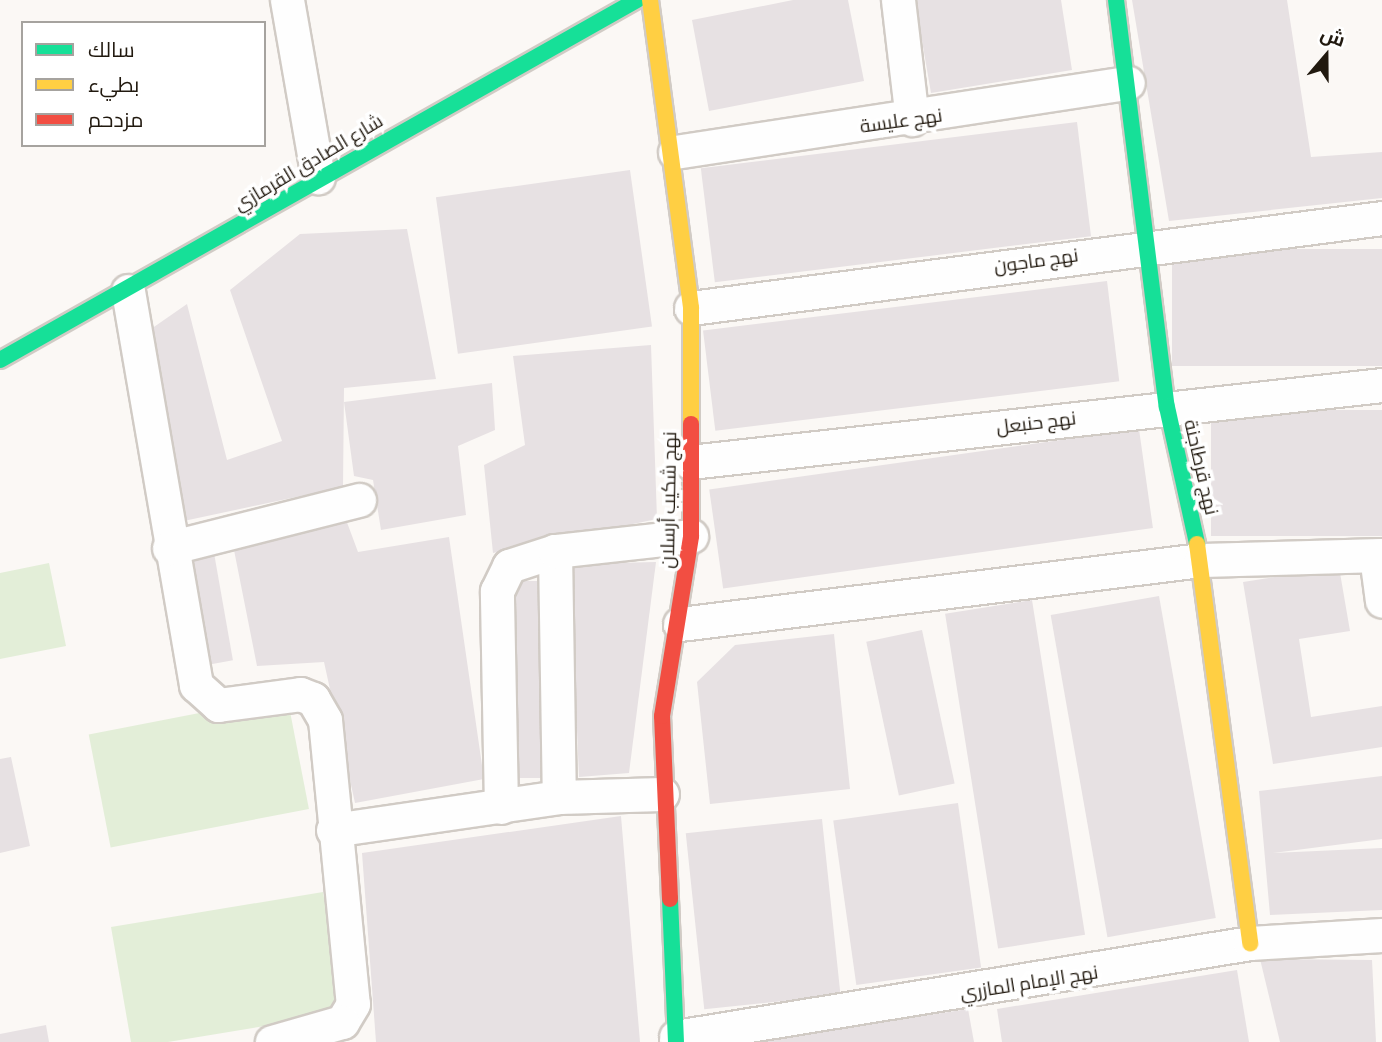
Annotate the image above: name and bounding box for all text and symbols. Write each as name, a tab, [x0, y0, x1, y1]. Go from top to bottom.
legend	[21, 21, 266, 147]
north arrow	[1291, 21, 1361, 91]
text: ش	[1318, 21, 1349, 51]
text: سالك	[88, 36, 135, 61]
text: بطيء	[88, 71, 139, 96]
street label: نهج عليسة	[858, 103, 944, 137]
text: مزدحم	[88, 106, 143, 131]
street label: شارع الصادق القرمازي	[229, 109, 387, 215]
street label: نهج ماجون	[992, 243, 1080, 277]
street label: نهج حنبعل	[995, 406, 1077, 438]
street label: نهج قرطاجنة	[1180, 417, 1224, 517]
street label: نهج شكيب أرسلان	[655, 431, 681, 569]
street label: نهج الإمام المازري	[958, 960, 1100, 1004]

